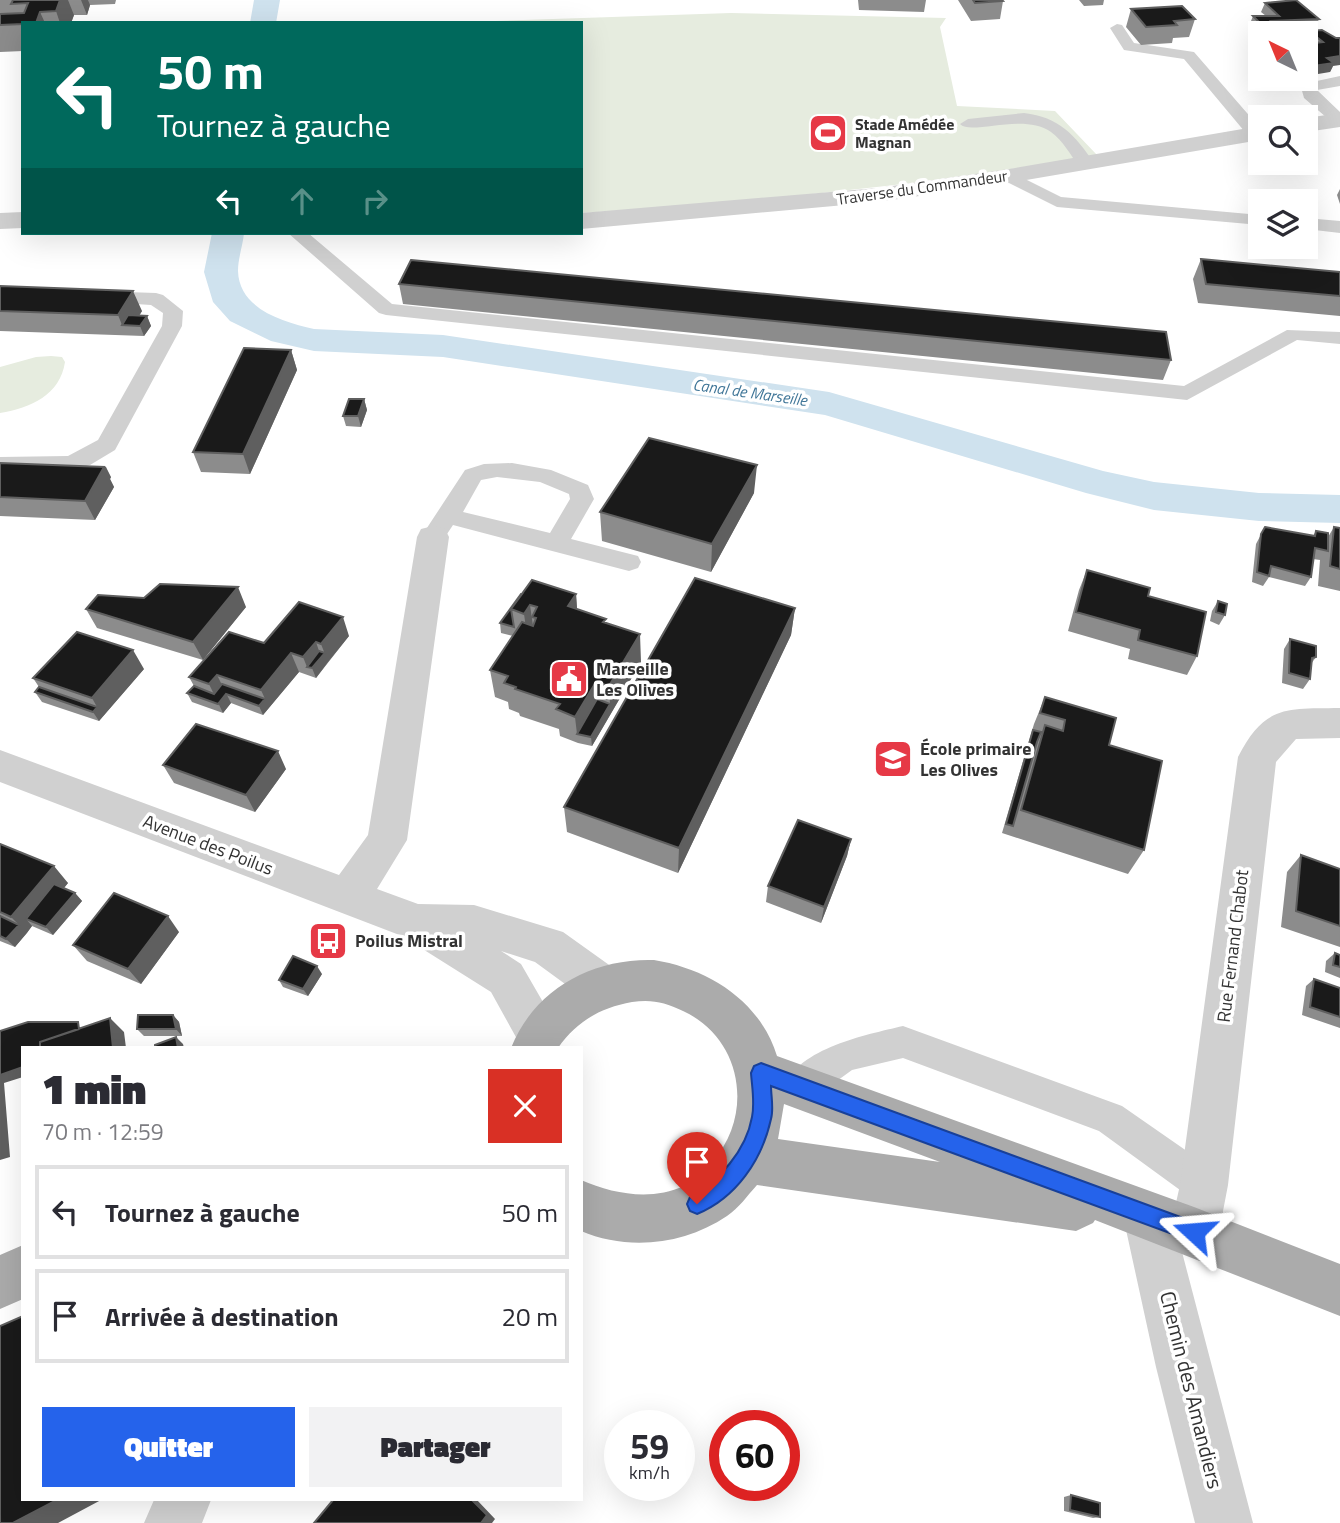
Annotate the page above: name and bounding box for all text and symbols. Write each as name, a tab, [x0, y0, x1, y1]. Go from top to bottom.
north arrow	[1248, 21, 1318, 91]
map controls	[1248, 21, 1318, 259]
text: 50 m	[157, 33, 264, 108]
icon: left	[42, 49, 133, 140]
text: Tournez à gauche	[157, 101, 391, 149]
button: search	[1248, 105, 1318, 175]
sports icon: Stade Amédée Magnan	[807, 112, 849, 154]
place label: Stade Amédée Magnan	[855, 112, 954, 154]
street label: Traverse du Commandeur	[835, 163, 1009, 211]
icon: left	[210, 182, 248, 220]
icon: ahead	[283, 182, 321, 220]
icon: right	[356, 182, 394, 220]
button: layers	[1248, 189, 1318, 259]
water label: Canal de Marseille	[691, 372, 810, 412]
place label: Marseille Les Olives	[596, 655, 674, 703]
public building icon: Marseille Les Olives	[548, 658, 590, 700]
place label: École primaire Les Olives	[920, 735, 1031, 783]
school or university icon: École primaire Les Olives	[872, 738, 914, 780]
street label: Avenue des Poilus	[139, 807, 277, 882]
street label: Rue Fernand Chabot	[1210, 867, 1255, 1024]
bus stop icon: Poilus Mistral	[307, 920, 349, 962]
place label: Poilus Mistral	[355, 927, 463, 954]
text: 1 min	[42, 1056, 146, 1120]
button: close	[488, 1069, 562, 1143]
text: 70 m · 12:59	[42, 1114, 164, 1149]
pin	[667, 1132, 727, 1204]
icon: arrive	[678, 1143, 716, 1181]
icon: left	[46, 1193, 84, 1231]
text: Tournez à gauche	[105, 1193, 300, 1232]
text: 50 m	[501, 1193, 558, 1232]
position arrow	[1157, 1195, 1231, 1269]
street label: Chemin des Amandiers	[1152, 1288, 1232, 1492]
icon: arrive	[46, 1297, 84, 1335]
text: Arrivée à destination	[105, 1297, 339, 1336]
text: 20 m	[501, 1297, 558, 1336]
button: Quitter	[42, 1407, 295, 1487]
button: Partager	[309, 1407, 562, 1487]
speed limit sign: 60	[709, 1410, 800, 1501]
text: 59	[630, 1419, 669, 1473]
text: km/h	[629, 1459, 670, 1486]

